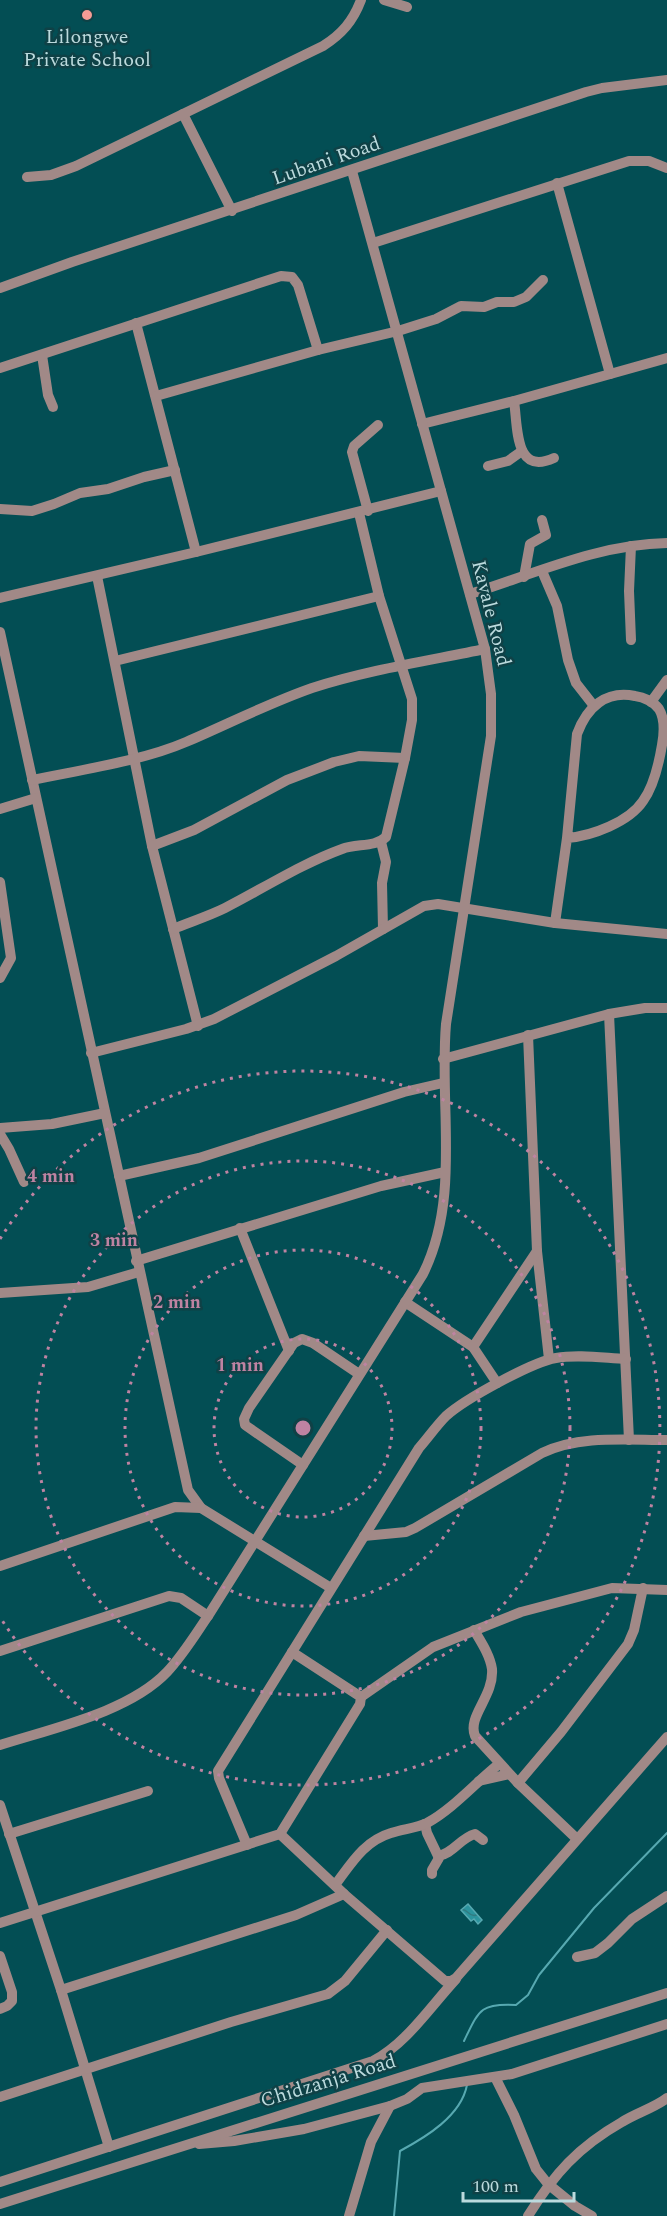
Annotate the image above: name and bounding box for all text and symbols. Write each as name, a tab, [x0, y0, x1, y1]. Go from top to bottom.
marker: Lilongwe Private School	[80, 8, 94, 22]
place label: Lilongwe Private School	[23, 22, 151, 75]
street label: Lubani Road	[268, 128, 385, 193]
street label: Kavale Road	[463, 557, 519, 670]
text: 4 min	[27, 1163, 75, 1190]
text: 3 min	[90, 1227, 138, 1254]
text: 2 min	[153, 1289, 201, 1316]
text: 1 min	[216, 1352, 264, 1379]
centre of rings	[293, 1418, 313, 1438]
street label: Chidzanja Road	[257, 2046, 400, 2116]
scale bar	[463, 2165, 574, 2203]
text: 100 m	[472, 2173, 519, 2200]

